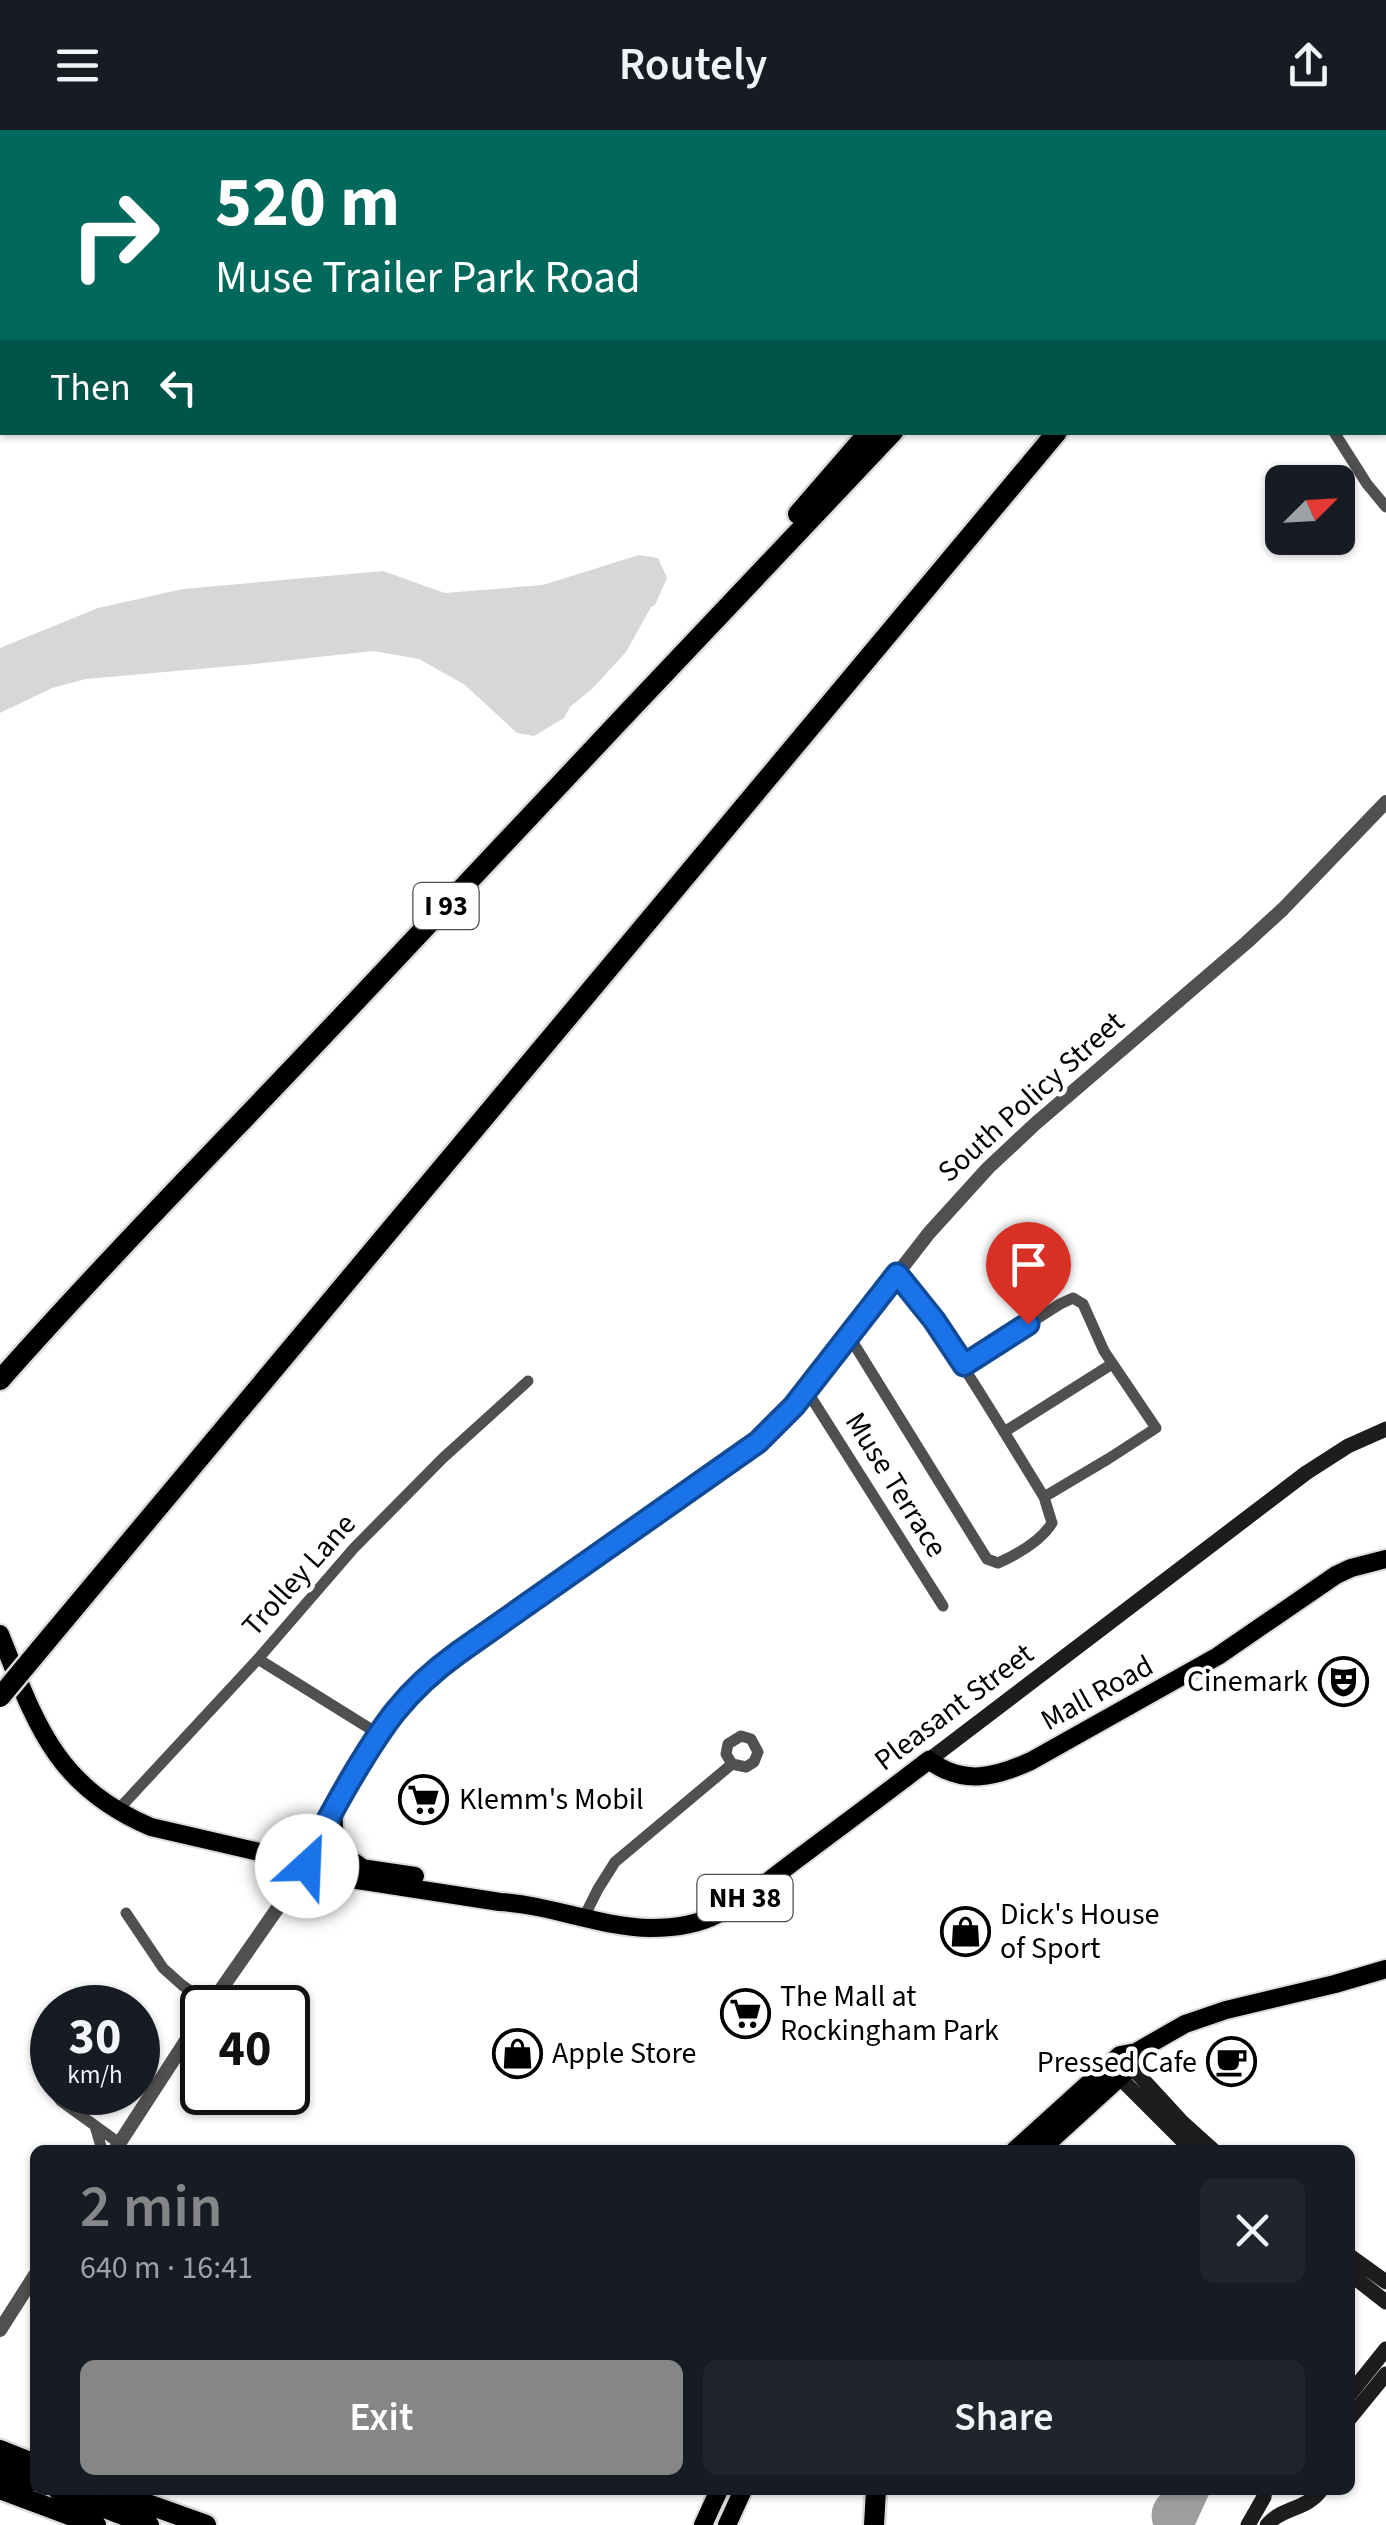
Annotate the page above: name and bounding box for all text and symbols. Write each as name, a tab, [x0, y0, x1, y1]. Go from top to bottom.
text: Routely	[619, 33, 767, 97]
icon: menu	[50, 38, 105, 93]
icon: share	[1281, 38, 1336, 93]
text: 520 m	[215, 153, 400, 253]
icon: right	[50, 170, 180, 300]
text: Muse Trailer Park Road	[215, 246, 641, 310]
icon: left	[151, 360, 206, 415]
text: Then	[50, 361, 131, 415]
north arrow	[1265, 465, 1355, 555]
map controls	[1265, 465, 1355, 555]
road number: I 93	[414, 883, 478, 929]
street label: South Policy Street	[928, 1002, 1134, 1192]
pin	[986, 1222, 1071, 1325]
icon: arrive	[1001, 1237, 1056, 1292]
street label: Muse Terrace	[834, 1404, 958, 1566]
street label: Trolley Lane	[232, 1504, 366, 1646]
street label: Pleasant Street	[865, 1633, 1043, 1781]
street label: Mall Road	[1033, 1644, 1161, 1742]
theatre icon: Cinemark	[1317, 1655, 1369, 1707]
place label: Cinemark	[1187, 1660, 1308, 1703]
supermarket icon: Klemm's Mobil	[398, 1773, 450, 1825]
place label: Klemm's Mobil	[459, 1778, 644, 1821]
position arrow	[255, 1814, 359, 1918]
road number: NH 38	[698, 1875, 792, 1921]
place label: Dick's House of Sport	[1000, 1893, 1159, 1970]
shop icon: Dick's House of Sport	[939, 1905, 991, 1957]
place label: The Mall at Rockingham Park	[780, 1975, 999, 2052]
speed limit sign: 40	[180, 1985, 310, 2115]
supermarket icon: The Mall at Rockingham Park	[719, 1987, 771, 2039]
text: 30	[69, 2002, 121, 2073]
shop icon: Apple Store	[491, 2027, 543, 2079]
place label: Apple Store	[552, 2032, 696, 2075]
cafe icon: Pressed Cafe	[1206, 2036, 1258, 2088]
place label: Pressed Cafe	[1037, 2041, 1197, 2084]
text: km/h	[67, 2057, 123, 2093]
text: 2 min	[80, 2165, 223, 2250]
button: close	[1200, 2178, 1305, 2283]
text: 640 m · 16:41	[80, 2245, 253, 2291]
button: Exit	[80, 2360, 683, 2475]
button: Share	[703, 2360, 1305, 2475]

